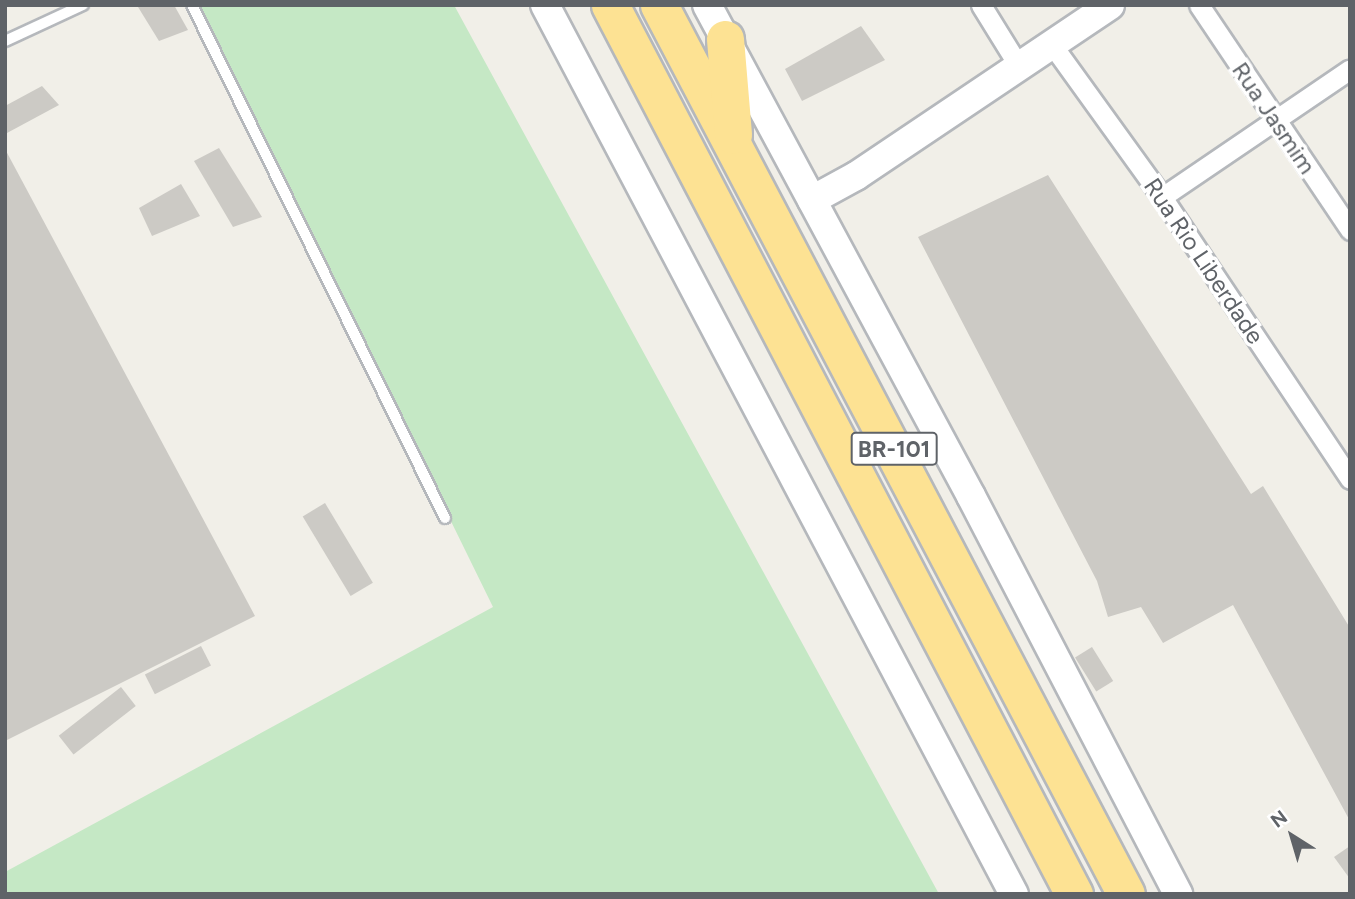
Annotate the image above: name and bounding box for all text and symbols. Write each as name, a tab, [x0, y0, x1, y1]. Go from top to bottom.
street label: Rua Jasmim	[1226, 57, 1322, 179]
street label: Rua Rio Liberdade	[1138, 173, 1270, 349]
road number: BR-101	[850, 430, 938, 468]
north arrow	[1257, 801, 1327, 871]
text: N	[1266, 805, 1292, 832]

